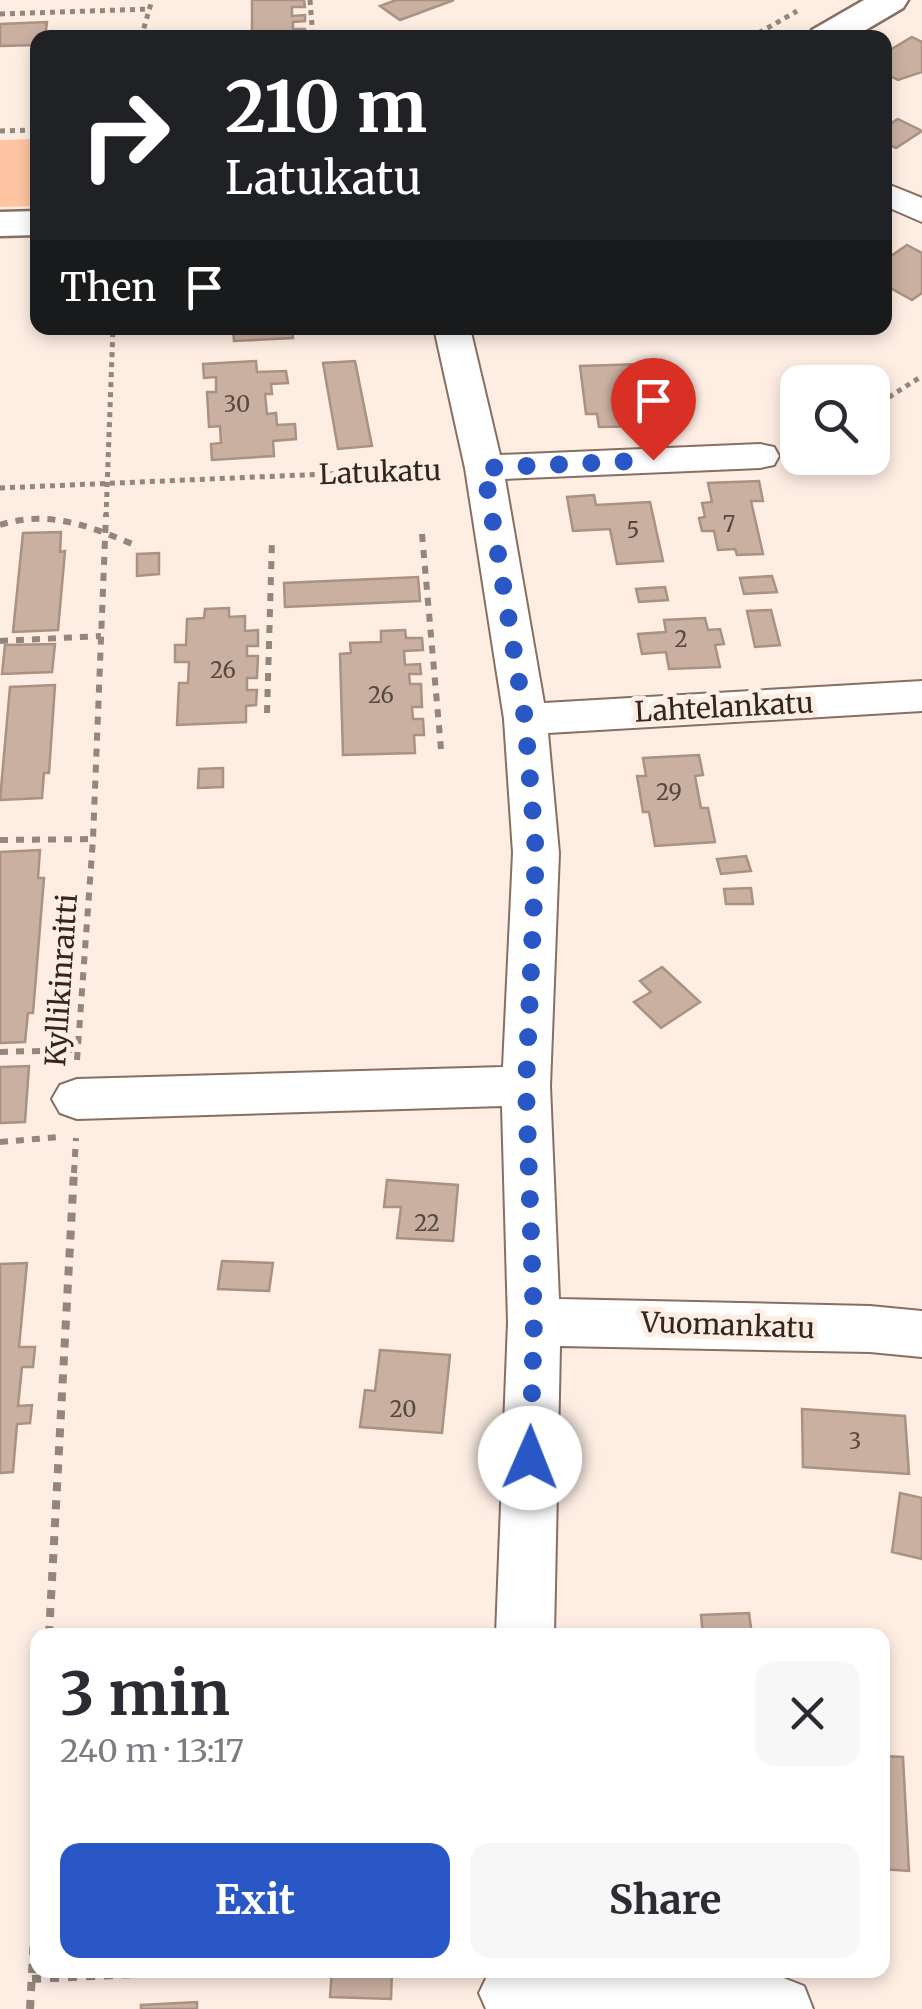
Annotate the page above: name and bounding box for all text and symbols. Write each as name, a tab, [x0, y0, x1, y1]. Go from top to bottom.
text: 210 m	[225, 63, 427, 151]
icon: right	[60, 70, 190, 200]
text: Latukatu	[225, 150, 422, 206]
icon: arrive	[177, 260, 232, 315]
text: Then	[60, 264, 157, 311]
pin	[611, 358, 696, 461]
map controls	[780, 365, 890, 475]
button: search	[780, 365, 890, 475]
icon: arrive	[626, 373, 681, 428]
house number: 30	[224, 390, 250, 418]
street label: Latukatu	[318, 452, 442, 492]
house number: 7	[723, 510, 735, 538]
house number: 5	[627, 516, 639, 544]
house number: 2	[674, 625, 688, 653]
house number: 26	[210, 656, 236, 684]
house number: 26	[368, 681, 394, 709]
street label: Lahtelankatu	[633, 684, 815, 730]
house number: 29	[656, 778, 682, 806]
street label: Kyllikinraitti	[37, 892, 85, 1068]
house number: 22	[414, 1209, 440, 1237]
street label: Vuomankatu	[640, 1304, 815, 1346]
house number: 20	[390, 1395, 416, 1423]
position arrow	[478, 1406, 582, 1510]
house number: 3	[849, 1427, 861, 1455]
text: 3 min	[60, 1656, 230, 1731]
button: close	[755, 1661, 860, 1766]
text: 240 m · 13:17	[60, 1731, 244, 1771]
button: Exit	[60, 1843, 450, 1958]
button: Share	[470, 1843, 860, 1958]

